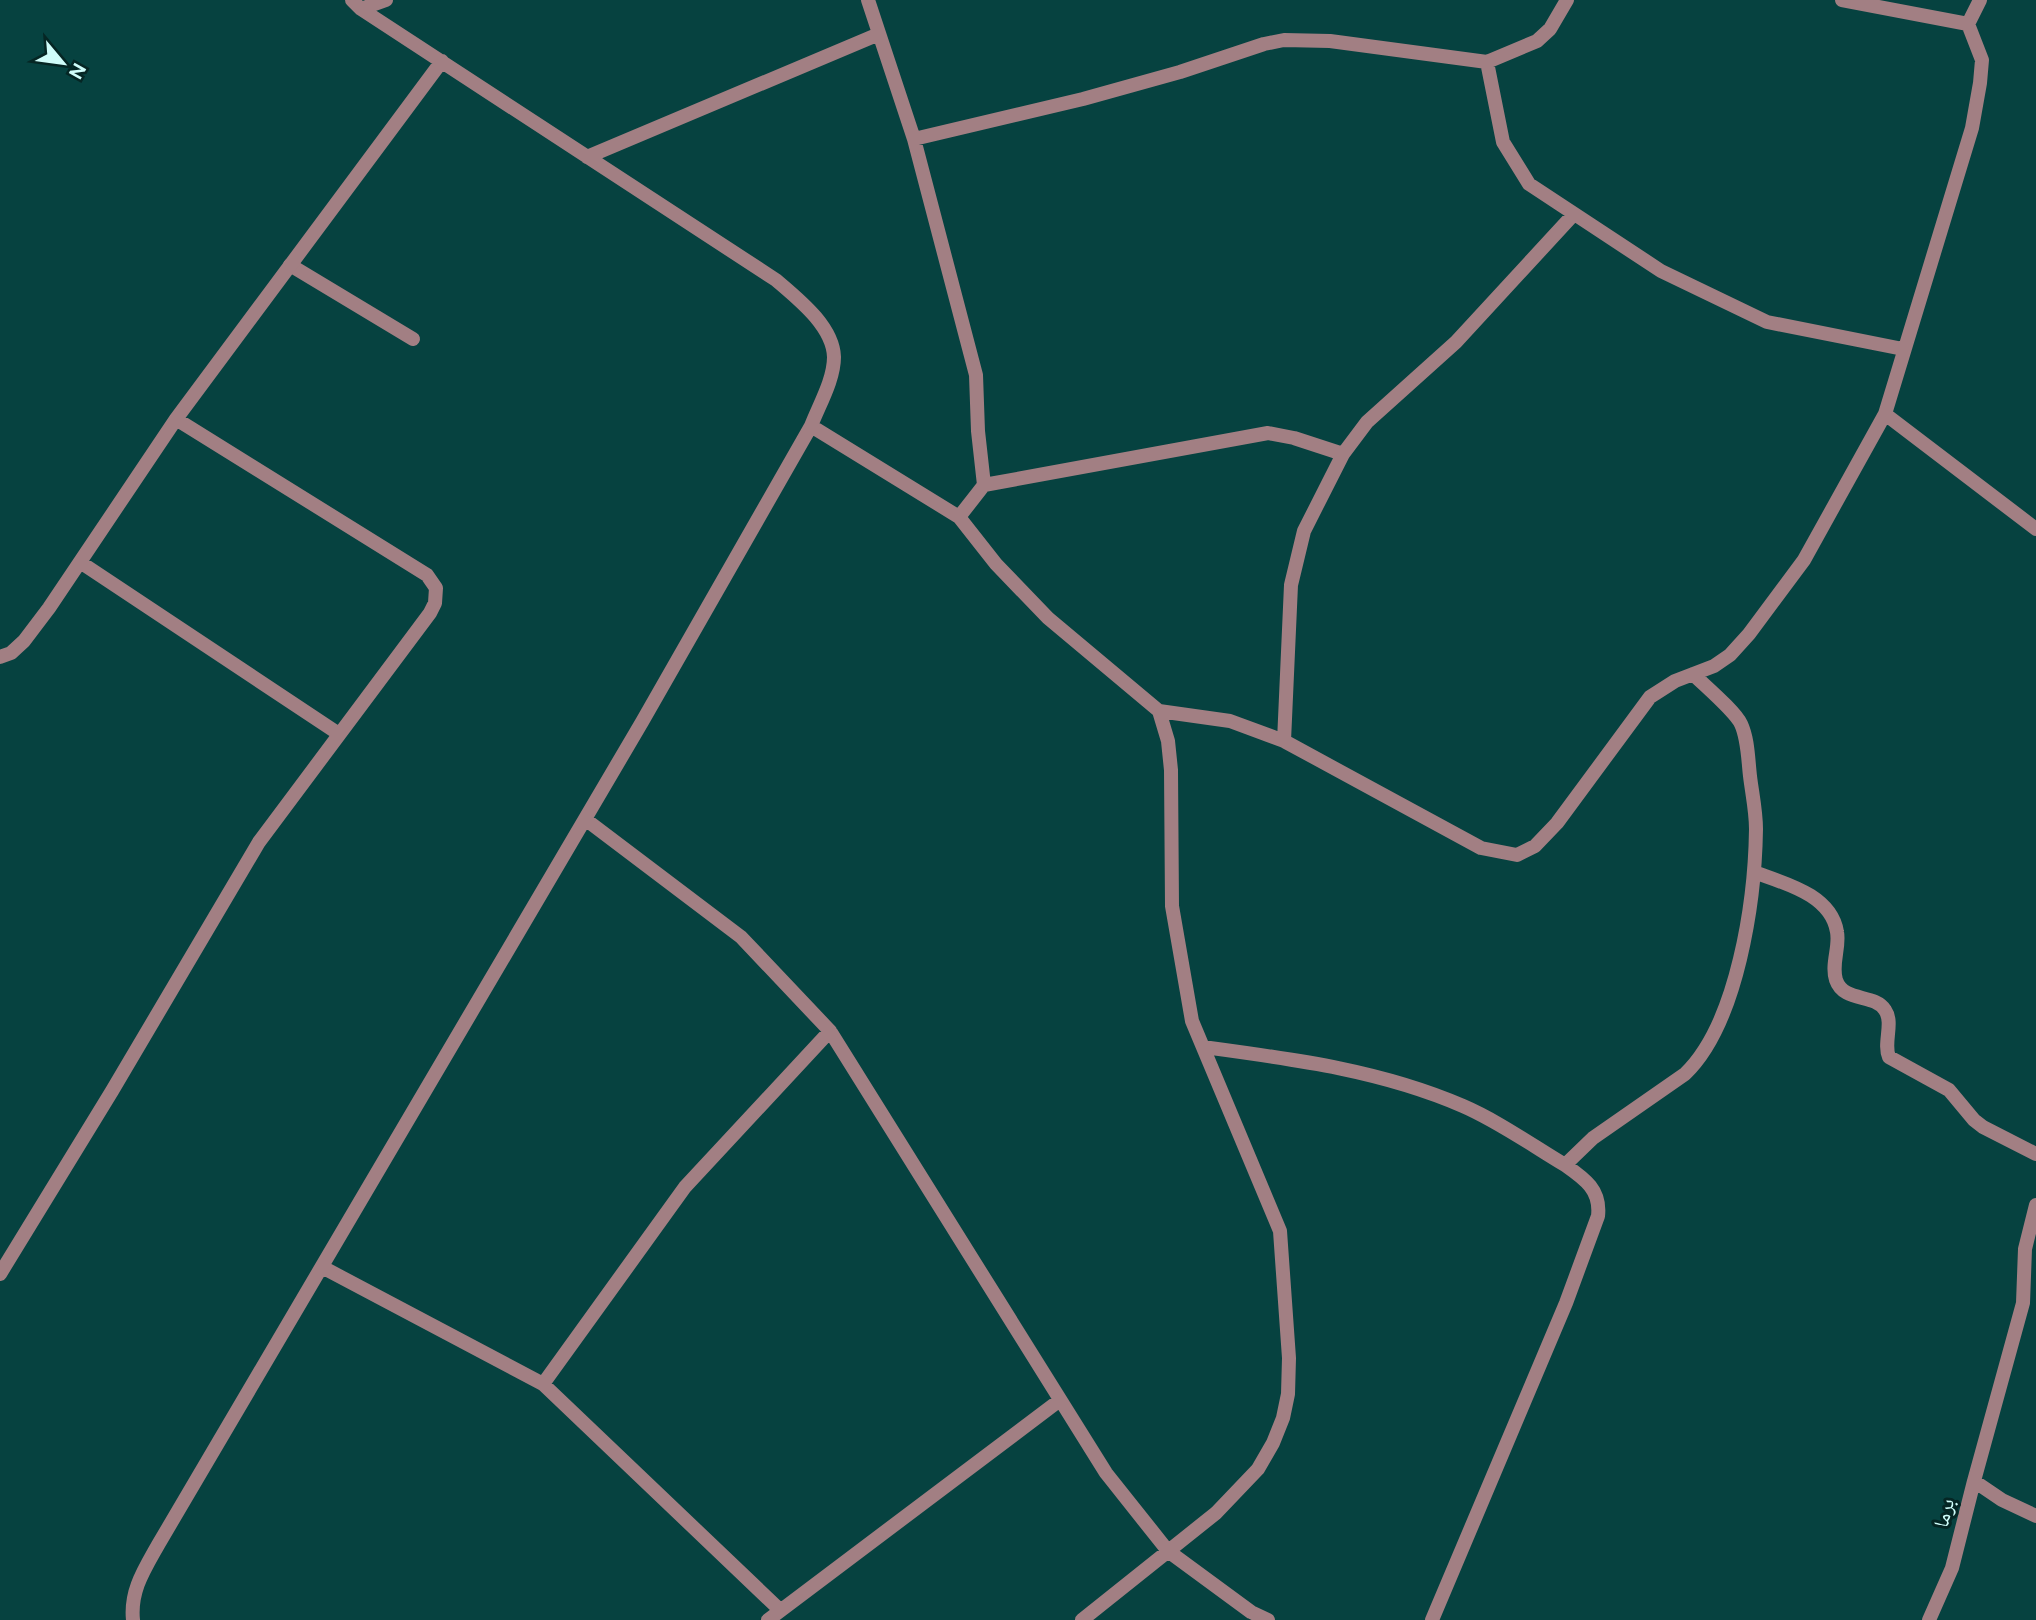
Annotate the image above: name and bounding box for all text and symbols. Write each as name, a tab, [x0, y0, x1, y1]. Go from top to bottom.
north arrow	[28, 28, 98, 98]
text: N	[64, 59, 91, 83]
street label: برما	[1928, 1496, 1959, 1530]

